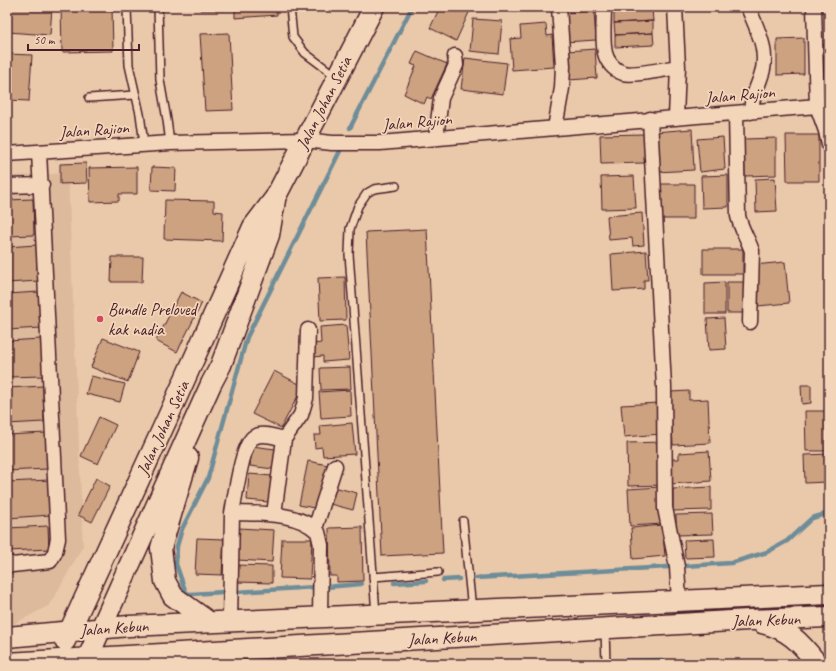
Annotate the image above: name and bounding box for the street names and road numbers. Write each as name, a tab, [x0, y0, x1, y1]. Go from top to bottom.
street label: Jalan Johan Setia	[291, 52, 357, 154]
street label: Jalan Rajion	[703, 81, 777, 109]
street label: Jalan Rajion	[380, 108, 454, 136]
street label: Jalan Rajion	[58, 117, 131, 143]
street label: Jalan Johan Setia	[132, 376, 195, 479]
street label: Jalan Kebun	[730, 608, 802, 632]
street label: Jalan Kebun	[78, 615, 150, 641]
street label: Jalan Kebun	[406, 626, 478, 650]

